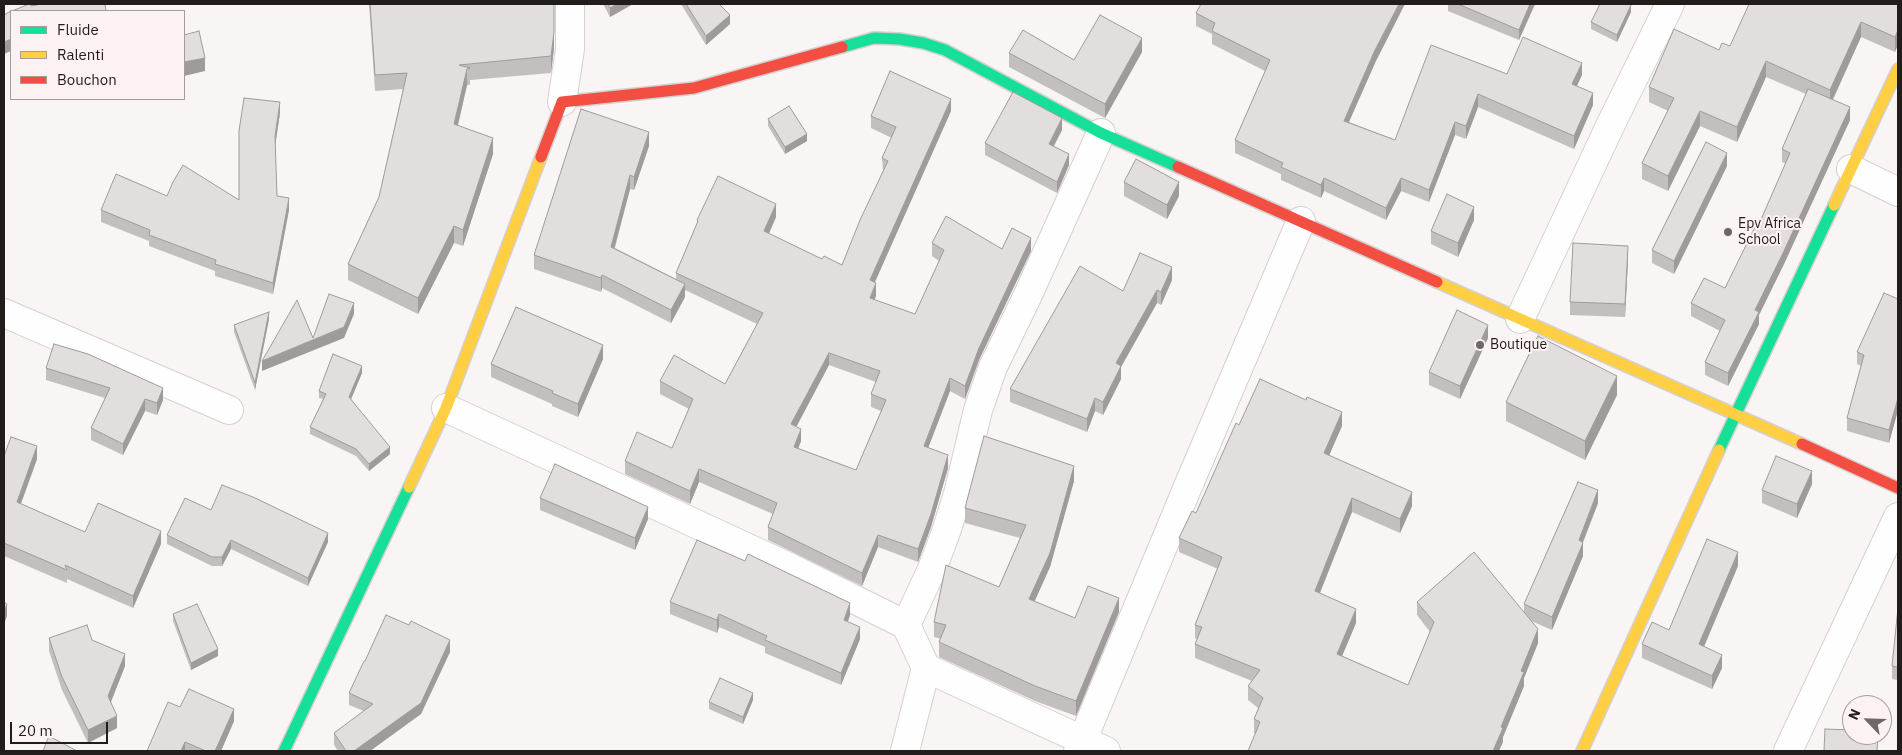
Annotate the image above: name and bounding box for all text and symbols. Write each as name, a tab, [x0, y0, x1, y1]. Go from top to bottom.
legend	[10, 10, 185, 100]
text: Fluide	[57, 20, 99, 39]
text: Ralenti	[57, 45, 104, 64]
text: Bouchon	[57, 70, 117, 89]
place label: Epv Africa School	[1738, 216, 1801, 248]
marker: Epv Africa School	[1722, 226, 1734, 238]
place label: Boutique	[1490, 337, 1547, 353]
marker: Boutique	[1474, 339, 1486, 351]
north arrow	[1842, 695, 1892, 745]
text: N	[1844, 706, 1864, 723]
scale bar	[12, 712, 110, 744]
text: 20 m	[18, 721, 53, 740]

